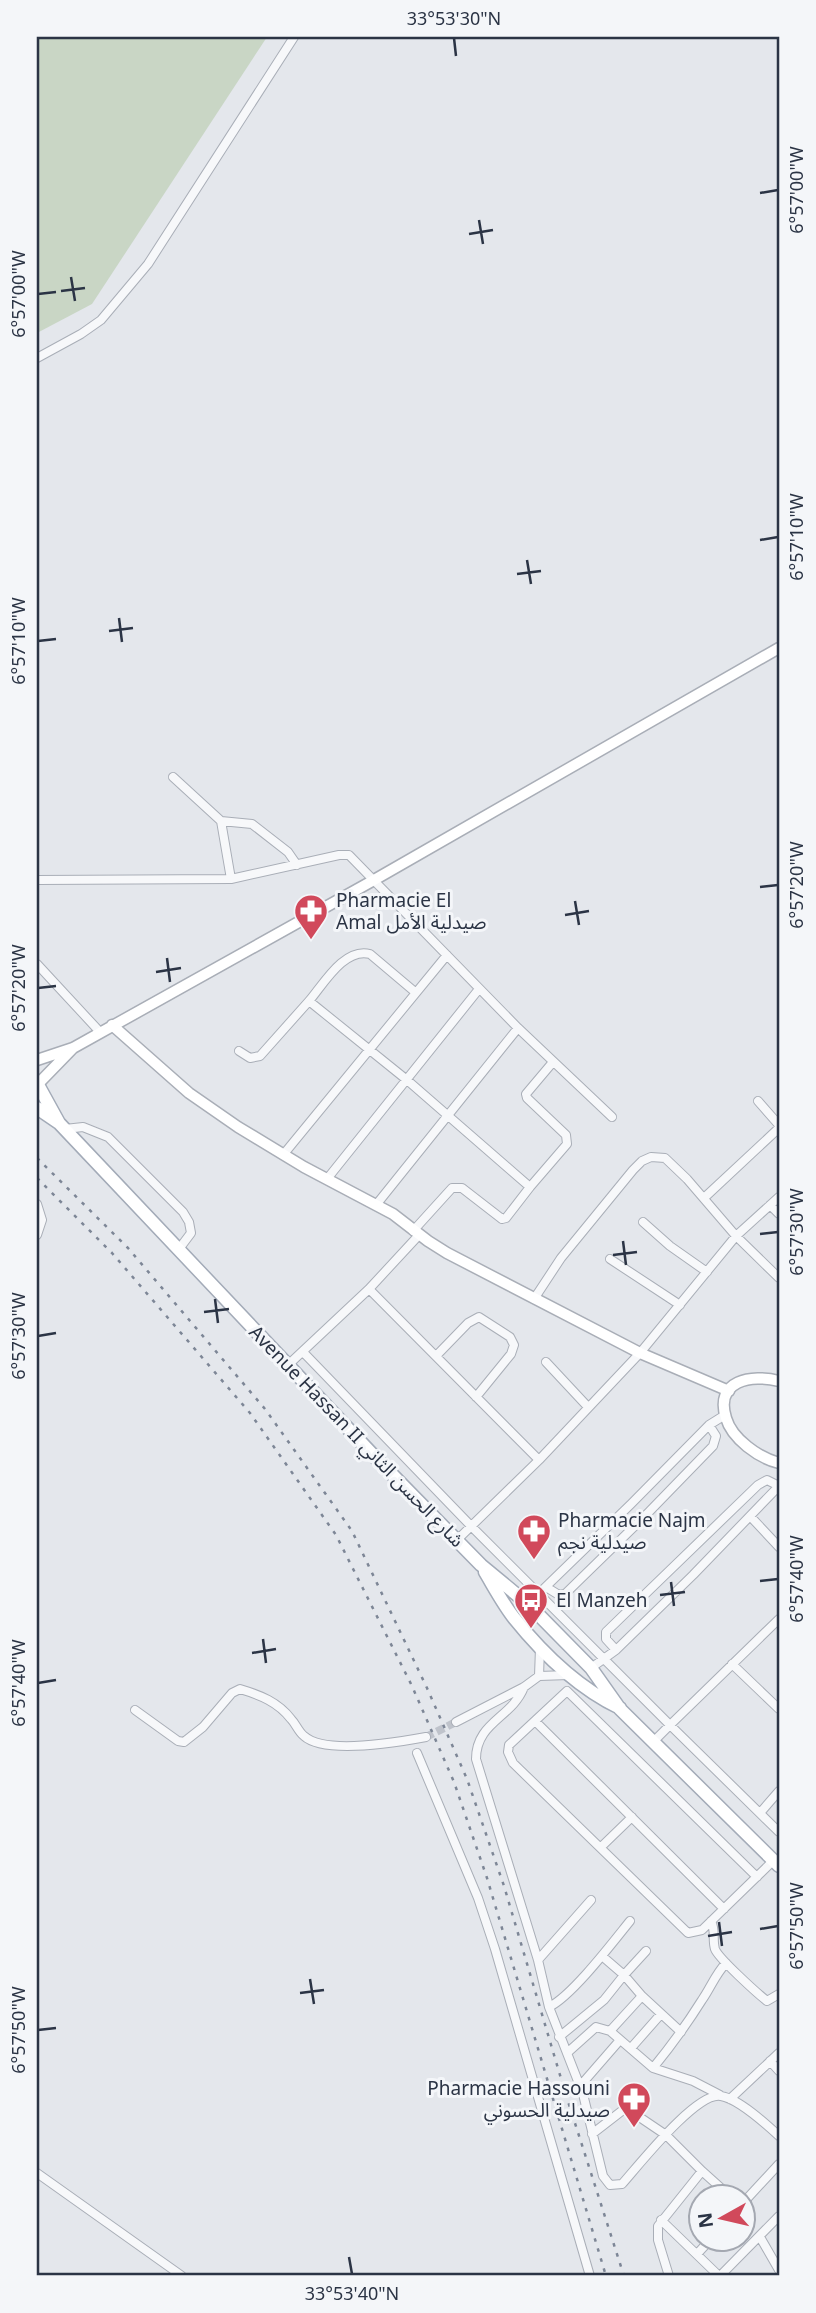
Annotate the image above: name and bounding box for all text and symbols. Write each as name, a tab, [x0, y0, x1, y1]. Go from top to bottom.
text: 33°53'30"N	[407, 6, 501, 30]
text: 6°57'00"W	[784, 146, 808, 234]
text: 6°57'00"W	[6, 250, 30, 338]
text: 6°57'10"W	[784, 493, 808, 581]
text: 6°57'10"W	[6, 597, 30, 685]
text: 6°57'20"W	[784, 841, 808, 929]
place label: Pharmacie El Amal صيدلية الأمل	[336, 887, 486, 935]
pharmacy icon: Pharmacie El Amal صيدلية الأمل	[292, 892, 330, 941]
text: 6°57'20"W	[6, 944, 30, 1032]
text: 6°57'30"W	[784, 1188, 808, 1276]
text: 6°57'30"W	[6, 1292, 30, 1380]
street label: Avenue Hassan II شارع الحسن الثاني	[242, 1319, 470, 1554]
place label: Pharmacie Najm صيدلية نجم	[558, 1507, 706, 1557]
pharmacy icon: Pharmacie Najm صيدلية نجم	[515, 1512, 553, 1561]
text: 6°57'40"W	[784, 1535, 808, 1623]
bus stop icon: El Manzeh	[512, 1581, 550, 1630]
place label: El Manzeh	[556, 1587, 647, 1613]
text: 6°57'40"W	[6, 1639, 30, 1727]
text: 6°57'50"W	[784, 1882, 808, 1970]
text: 6°57'50"W	[6, 1986, 30, 2074]
place label: Pharmacie Hassouni صيدلية الحسوني	[427, 2075, 610, 2125]
pharmacy icon: Pharmacie Hassouni صيدلية الحسوني	[615, 2080, 653, 2129]
north arrow	[686, 2184, 756, 2254]
text: N	[691, 2211, 719, 2230]
text: 33°53'40"N	[305, 2281, 399, 2305]

